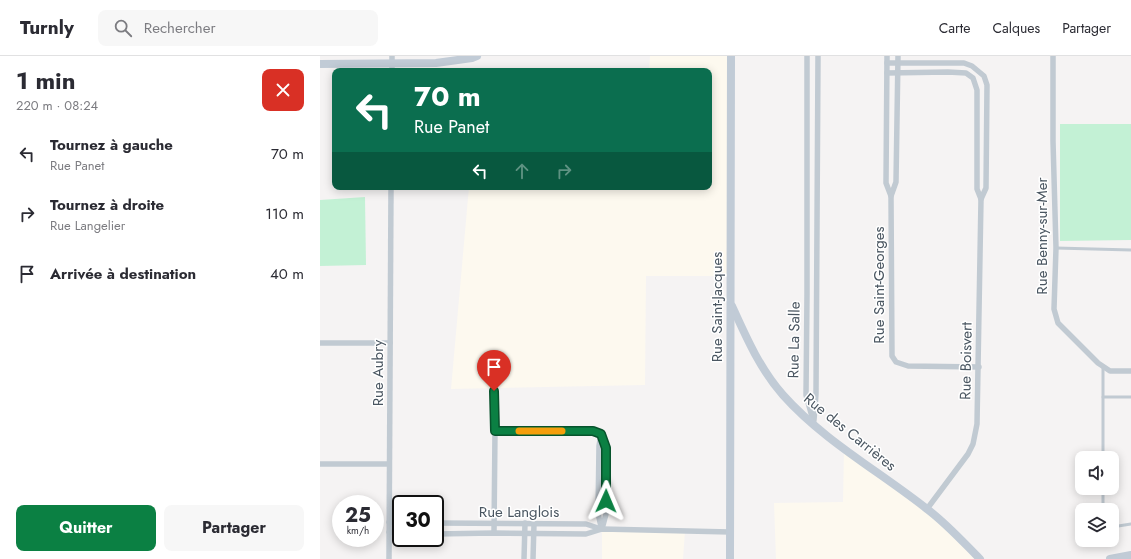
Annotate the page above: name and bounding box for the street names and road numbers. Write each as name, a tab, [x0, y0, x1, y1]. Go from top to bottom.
street label: Rue Benny-sur-Mer	[1031, 177, 1053, 295]
street label: Rue Saint-Georges	[868, 226, 890, 344]
street label: Rue Saint-Jacques	[706, 252, 728, 362]
street label: Rue La Salle	[782, 301, 806, 379]
street label: Rue Boisvert	[954, 322, 978, 400]
street label: Rue Aubry	[367, 339, 389, 406]
street label: Rue des Carrières	[799, 388, 901, 476]
street label: Rue Langlois	[479, 501, 559, 523]

